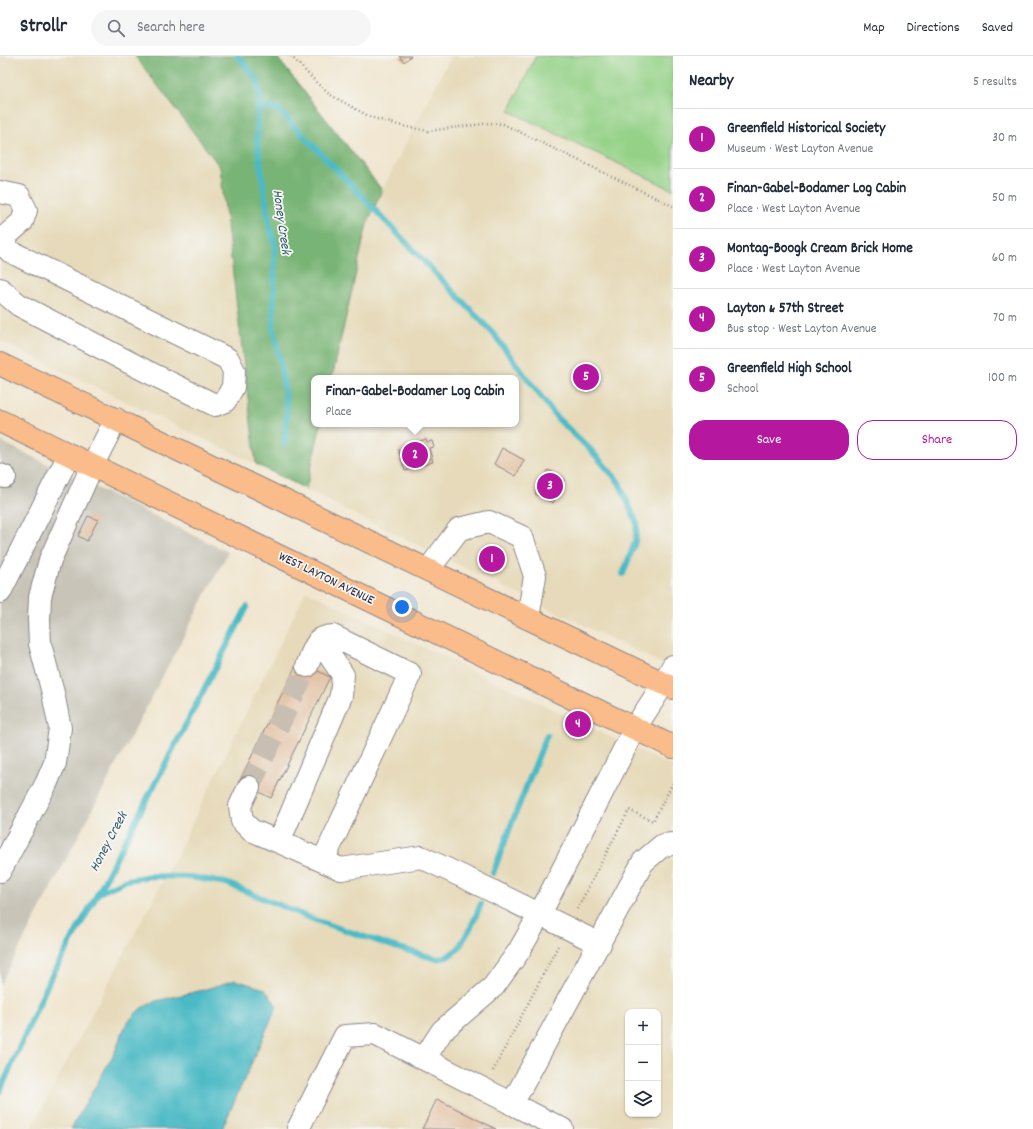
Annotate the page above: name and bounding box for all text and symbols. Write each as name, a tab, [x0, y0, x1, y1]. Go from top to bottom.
search box	[91, 10, 371, 46]
text: Strollr	[20, 14, 67, 41]
icon: search	[105, 17, 127, 39]
text: Search here	[137, 17, 205, 39]
text: Map	[863, 18, 885, 38]
text: Directions	[907, 18, 960, 38]
text: Saved	[982, 18, 1013, 38]
text: Nearby	[689, 70, 733, 94]
text: 5 results	[973, 73, 1017, 92]
text: Greenfield Historical Society	[727, 118, 885, 140]
text: 1	[701, 129, 703, 148]
text: 30 m	[992, 129, 1017, 148]
text: Museum · West Layton Avenue	[727, 140, 873, 159]
text: Finan-Gabel-Bodamer Log Cabin	[727, 178, 906, 200]
water label: Honey Creek	[267, 188, 296, 257]
text: 2	[699, 189, 705, 208]
text: 50 m	[992, 189, 1017, 208]
text: Place · West Layton Avenue	[727, 200, 860, 219]
text: Montag-Boogk Cream Brick Home	[727, 238, 913, 260]
text: 3	[699, 249, 705, 268]
text: 60 m	[992, 249, 1017, 268]
text: Place · West Layton Avenue	[727, 260, 860, 279]
text: Layton & 57th Street	[727, 298, 844, 320]
text: 4	[699, 309, 705, 328]
text: 70 m	[993, 309, 1017, 328]
text: Bus stop · West Layton Avenue	[727, 320, 876, 339]
text: Greenfield High School	[727, 358, 852, 380]
pin: 5	[573, 362, 599, 392]
text: 5	[699, 369, 705, 388]
text: 100 m	[988, 369, 1017, 388]
popup	[311, 375, 519, 427]
text: School	[727, 380, 759, 399]
text: Finan-Gabel-Bodamer Log Cabin	[325, 381, 505, 403]
text: Place	[325, 403, 352, 422]
button: Save	[689, 420, 849, 460]
button: Share	[857, 420, 1017, 460]
pin: 2	[402, 440, 428, 470]
pin: 3	[537, 471, 563, 501]
pin: 1	[479, 544, 505, 574]
street label: WEST LAYTON AVENUE	[275, 548, 377, 610]
your location	[392, 597, 412, 617]
pin: 4	[565, 709, 591, 739]
water label: Honey Creek	[85, 807, 134, 875]
map controls	[625, 1009, 661, 1117]
button: +	[625, 1009, 661, 1045]
button: −	[625, 1045, 661, 1081]
button: layers	[625, 1081, 661, 1117]

